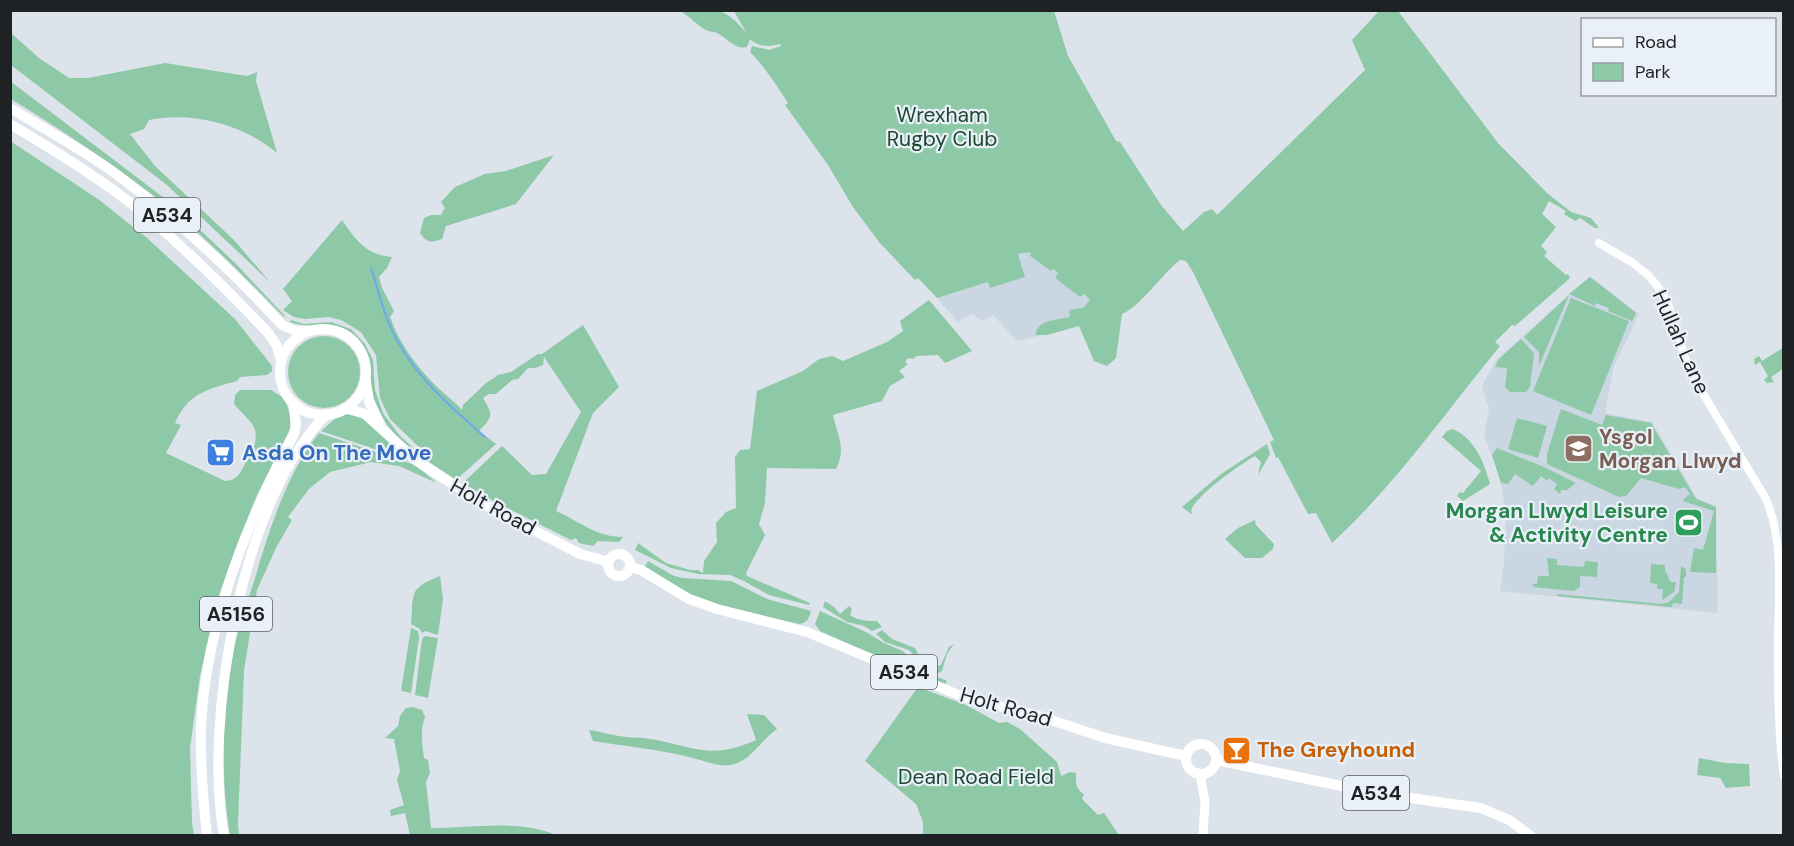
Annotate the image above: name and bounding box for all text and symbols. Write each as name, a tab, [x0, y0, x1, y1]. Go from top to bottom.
legend	[1581, 18, 1776, 96]
text: Road	[1635, 30, 1677, 54]
text: Park	[1635, 60, 1671, 84]
park label: Wrexham Rugby Club	[887, 101, 997, 153]
road number: A534	[134, 198, 200, 232]
street label: Hullah Lane	[1646, 285, 1716, 399]
place label: Ysgol Morgan Llwyd	[1599, 423, 1742, 475]
school or university icon: Ysgol Morgan Llwyd	[1562, 433, 1594, 465]
supermarket icon: Asda On The Move	[205, 437, 237, 469]
place label: Asda On The Move	[242, 439, 431, 467]
street label: Holt Road	[445, 472, 541, 542]
place label: Morgan Llwyd Leisure & Activity Centre	[1446, 497, 1668, 549]
sports icon: Morgan Llwyd Leisure & Activity Centre	[1673, 507, 1705, 539]
road number: A5156	[200, 597, 272, 631]
road number: A534	[871, 655, 937, 689]
street label: Holt Road	[957, 681, 1055, 733]
bar icon: The Greyhound	[1220, 734, 1252, 766]
place label: The Greyhound	[1257, 736, 1415, 764]
park label: Dean Road Field	[898, 763, 1054, 791]
road number: A534	[1343, 776, 1409, 810]

